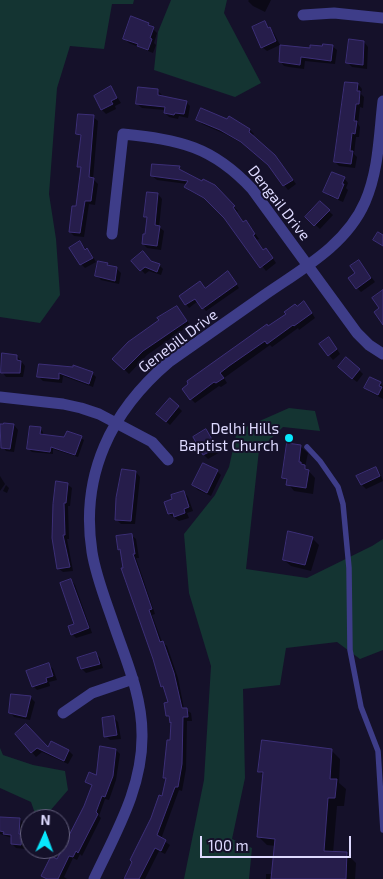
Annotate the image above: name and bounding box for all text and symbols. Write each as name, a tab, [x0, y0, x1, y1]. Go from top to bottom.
street label: Dengail Drive	[244, 162, 314, 244]
street label: Genebill Drive	[135, 305, 221, 377]
place label: Delhi Hills Baptist Church	[179, 420, 279, 455]
marker: Delhi Hills Baptist Church	[283, 432, 295, 444]
north arrow	[20, 809, 70, 859]
text: N	[40, 811, 51, 828]
scale bar	[203, 826, 354, 858]
text: 100 m	[208, 836, 249, 854]

